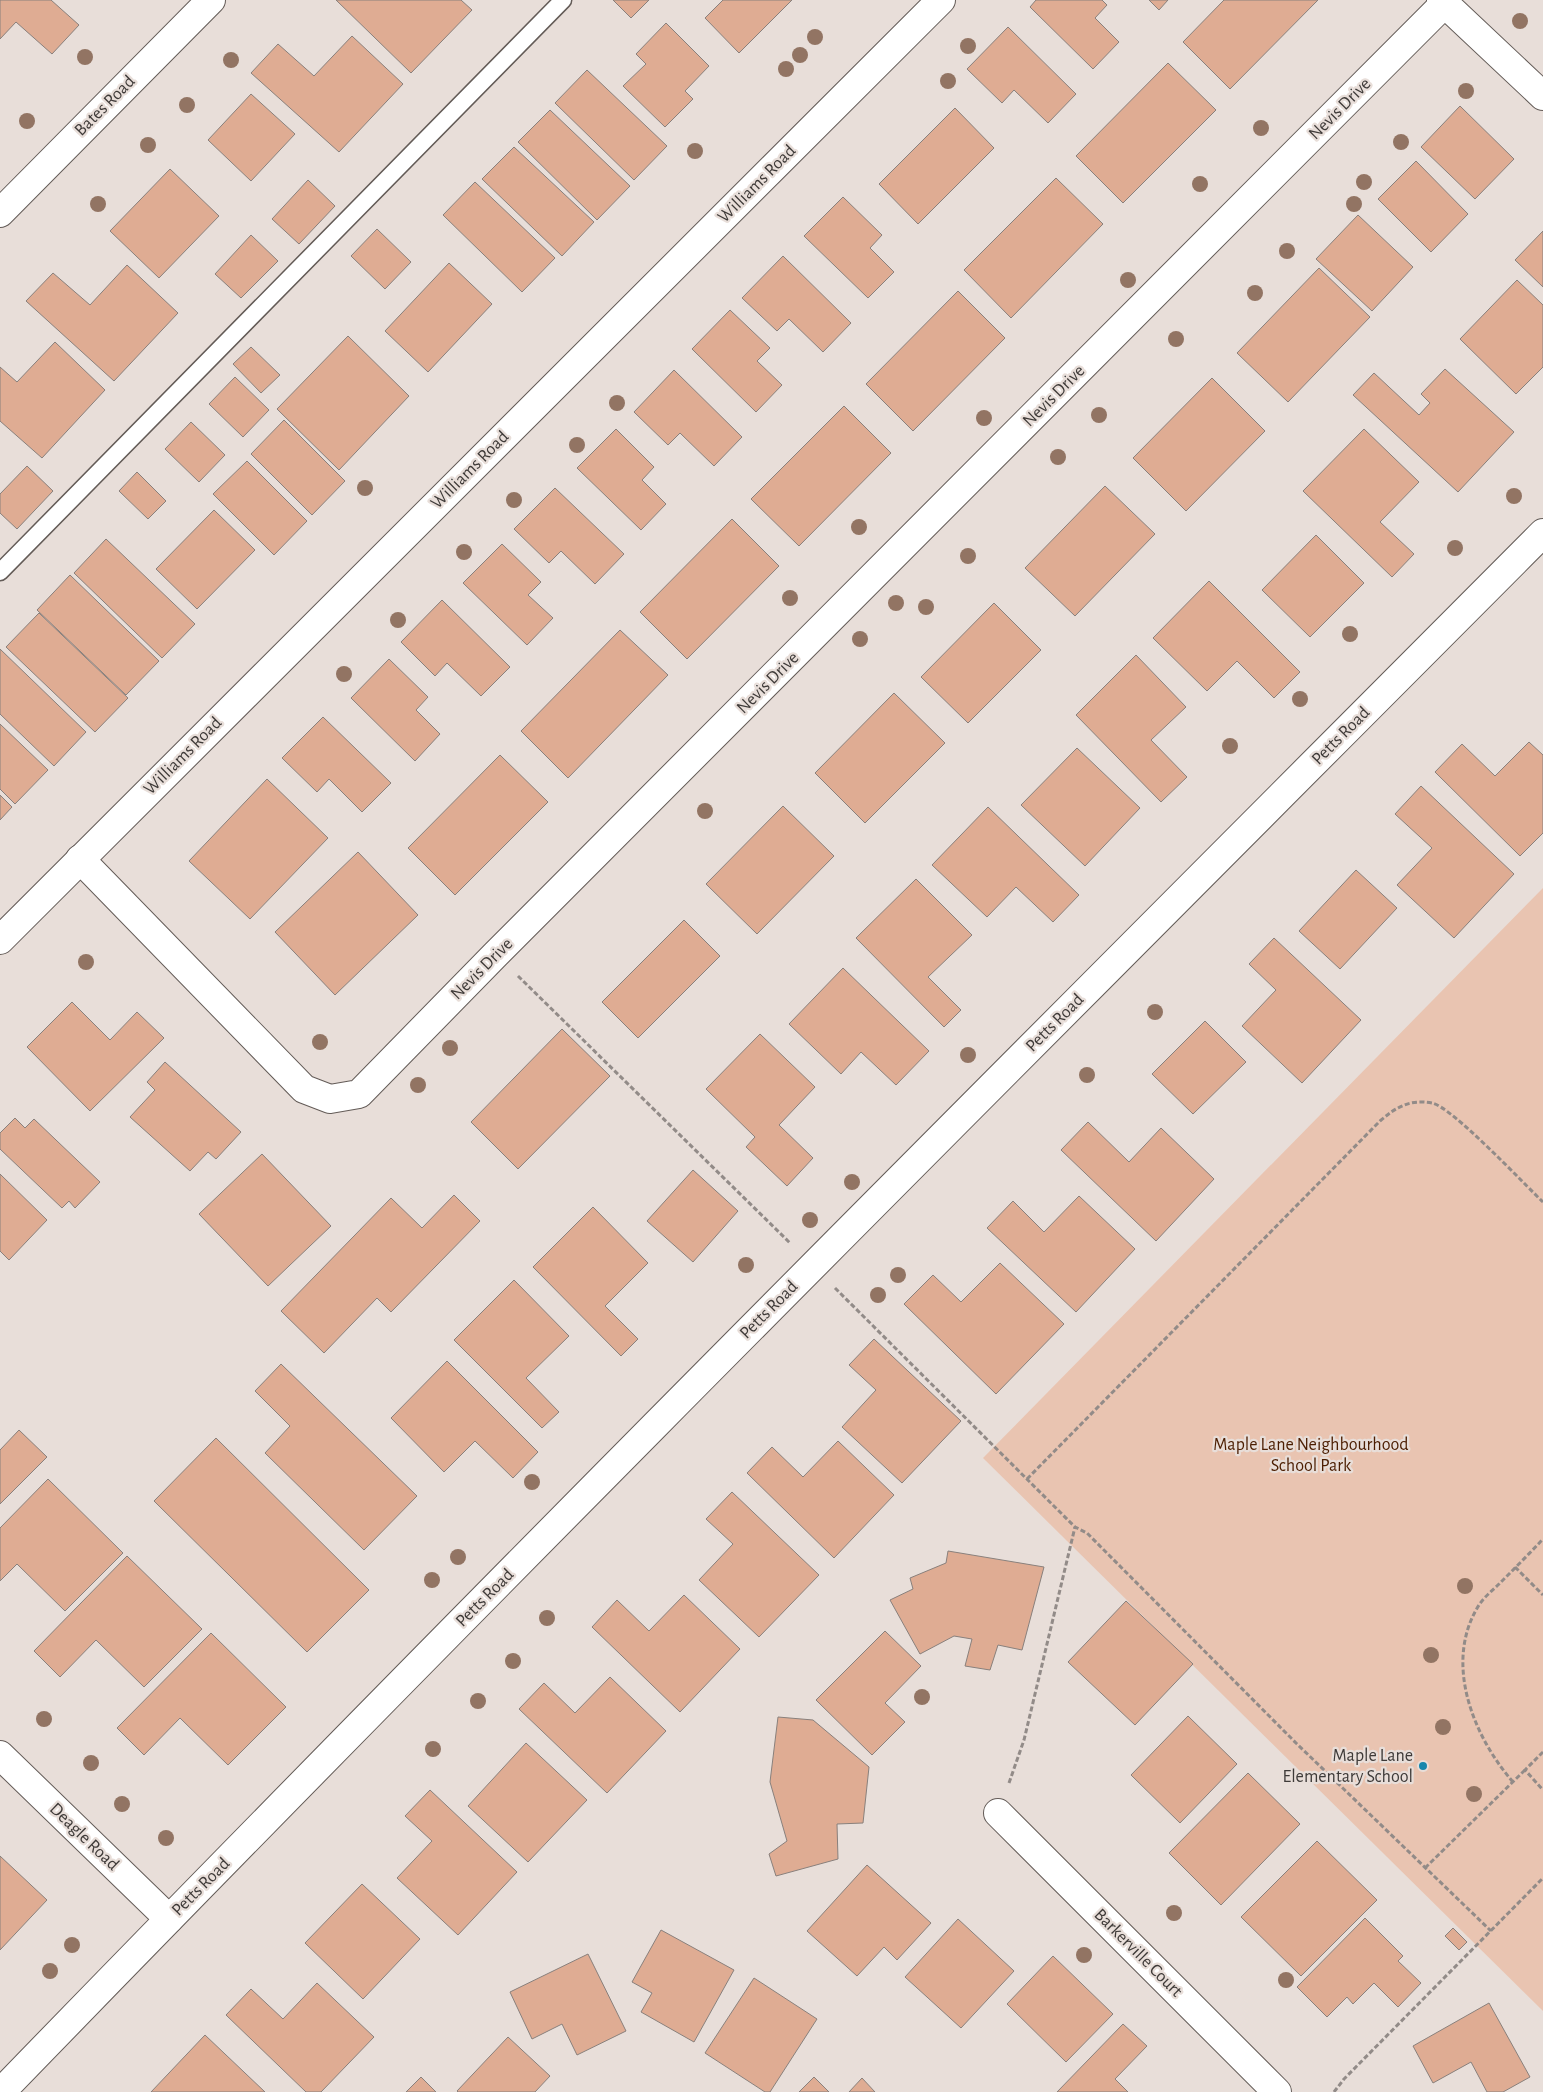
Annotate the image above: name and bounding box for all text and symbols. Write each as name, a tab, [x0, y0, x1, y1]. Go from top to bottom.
street label: Bates Road	[71, 72, 139, 140]
street label: Nevis Drive	[1306, 75, 1374, 143]
street label: Williams Road	[715, 142, 799, 226]
street label: Nevis Drive	[1020, 362, 1088, 430]
street label: Williams Road	[428, 428, 512, 512]
street label: Nevis Drive	[734, 649, 802, 717]
street label: Petts Road	[1309, 704, 1373, 768]
street label: Williams Road	[141, 714, 225, 798]
street label: Nevis Drive	[448, 935, 516, 1003]
street label: Petts Road	[1023, 991, 1087, 1055]
street label: Petts Road	[737, 1278, 801, 1342]
park label: Maple Lane Neighbourhood School Park	[1213, 1436, 1409, 1475]
street label: Petts Road	[453, 1566, 517, 1630]
place label: Maple Lane Elementary School	[1283, 1747, 1413, 1786]
marker: Maple Lane Elementary School	[1417, 1760, 1429, 1772]
street label: Deagle Road	[46, 1800, 122, 1874]
street label: Petts Road	[169, 1855, 233, 1919]
street label: Barkerville Court	[1090, 1905, 1186, 2001]

